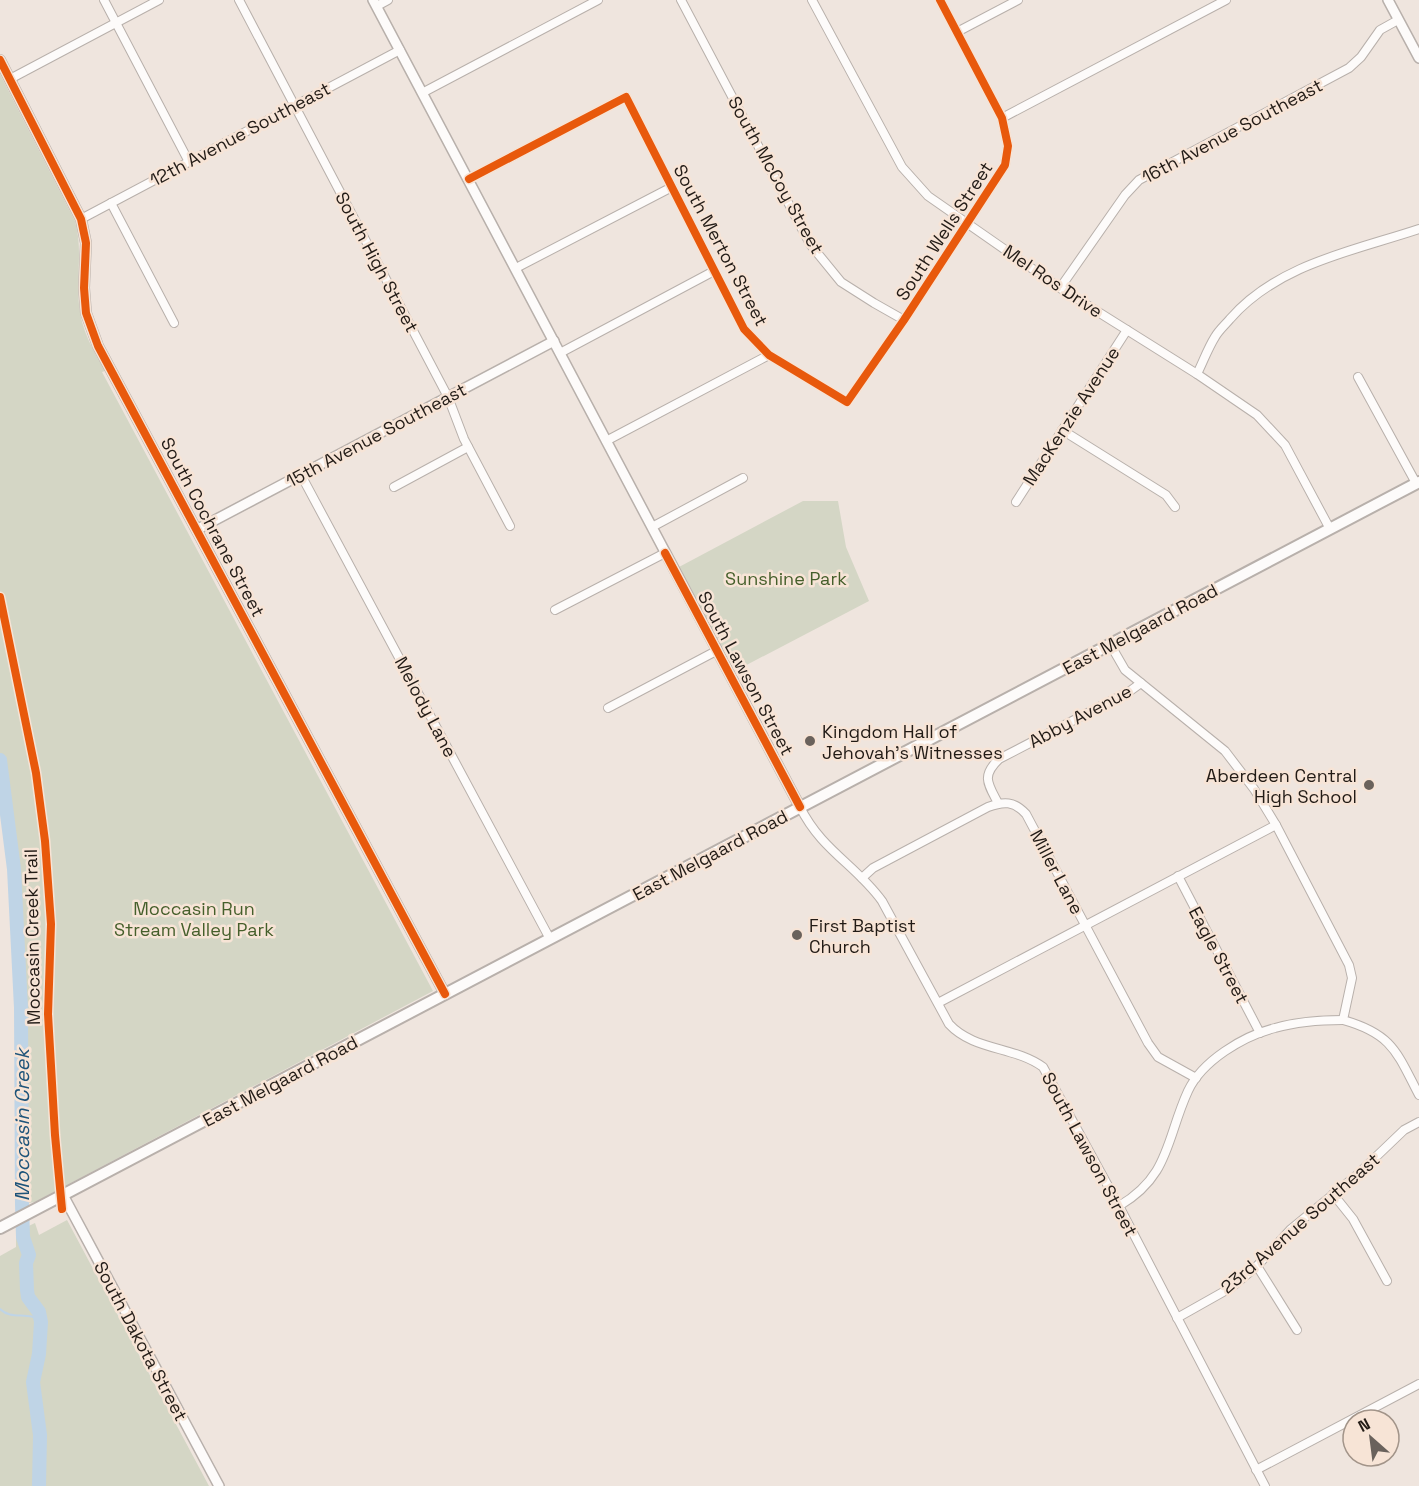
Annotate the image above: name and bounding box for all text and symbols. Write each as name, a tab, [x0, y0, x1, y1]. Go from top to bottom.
street label: 16th Avenue Southeast	[1138, 74, 1326, 188]
street label: 12th Avenue Southeast	[146, 77, 334, 191]
street label: South McCoy Street	[723, 92, 829, 258]
street label: South Wells Street	[890, 157, 998, 305]
street label: South Merton Street	[669, 160, 773, 330]
street label: South High Street	[330, 188, 424, 336]
street label: Mel Ros Drive	[999, 239, 1107, 323]
street label: MacKenzie Avenue	[1017, 342, 1125, 490]
street label: 15th Avenue Southeast	[282, 378, 470, 492]
street label: South Cochrane Street	[156, 433, 270, 621]
park label: Sunshine Park	[725, 567, 847, 590]
street label: East Melgaard Road	[1059, 578, 1221, 680]
street label: South Lawson Street	[693, 587, 799, 759]
street label: Melody Lane	[390, 653, 462, 761]
street label: Abby Avenue	[1024, 679, 1136, 753]
place label: Kingdom Hall of Jehovah's Witnesses	[822, 720, 1003, 764]
marker: Kingdom Hall of Jehovah's Witnesses	[803, 734, 817, 748]
place label: Aberdeen Central High School	[1206, 764, 1357, 808]
marker: Aberdeen Central High School	[1362, 778, 1376, 792]
street label: East Melgaard Road	[629, 804, 791, 906]
street label: Miller Lane	[1025, 826, 1089, 918]
street label: Moccasin Creek Trail	[19, 849, 45, 1025]
park label: Moccasin Run Stream Valley Park	[114, 897, 274, 941]
street label: Eagle Street	[1184, 903, 1254, 1007]
place label: First Baptist Church	[809, 914, 916, 958]
marker: First Baptist Church	[790, 928, 804, 942]
street label: East Melgaard Road	[199, 1030, 361, 1132]
water label: Moccasin Creek	[9, 1047, 35, 1201]
street label: South Lawson Street	[1037, 1068, 1143, 1240]
street label: 23rd Avenue Southeast	[1216, 1148, 1384, 1298]
street label: South Dakota Street	[89, 1257, 193, 1425]
north arrow	[1341, 1408, 1401, 1468]
text: N	[1355, 1413, 1374, 1437]

